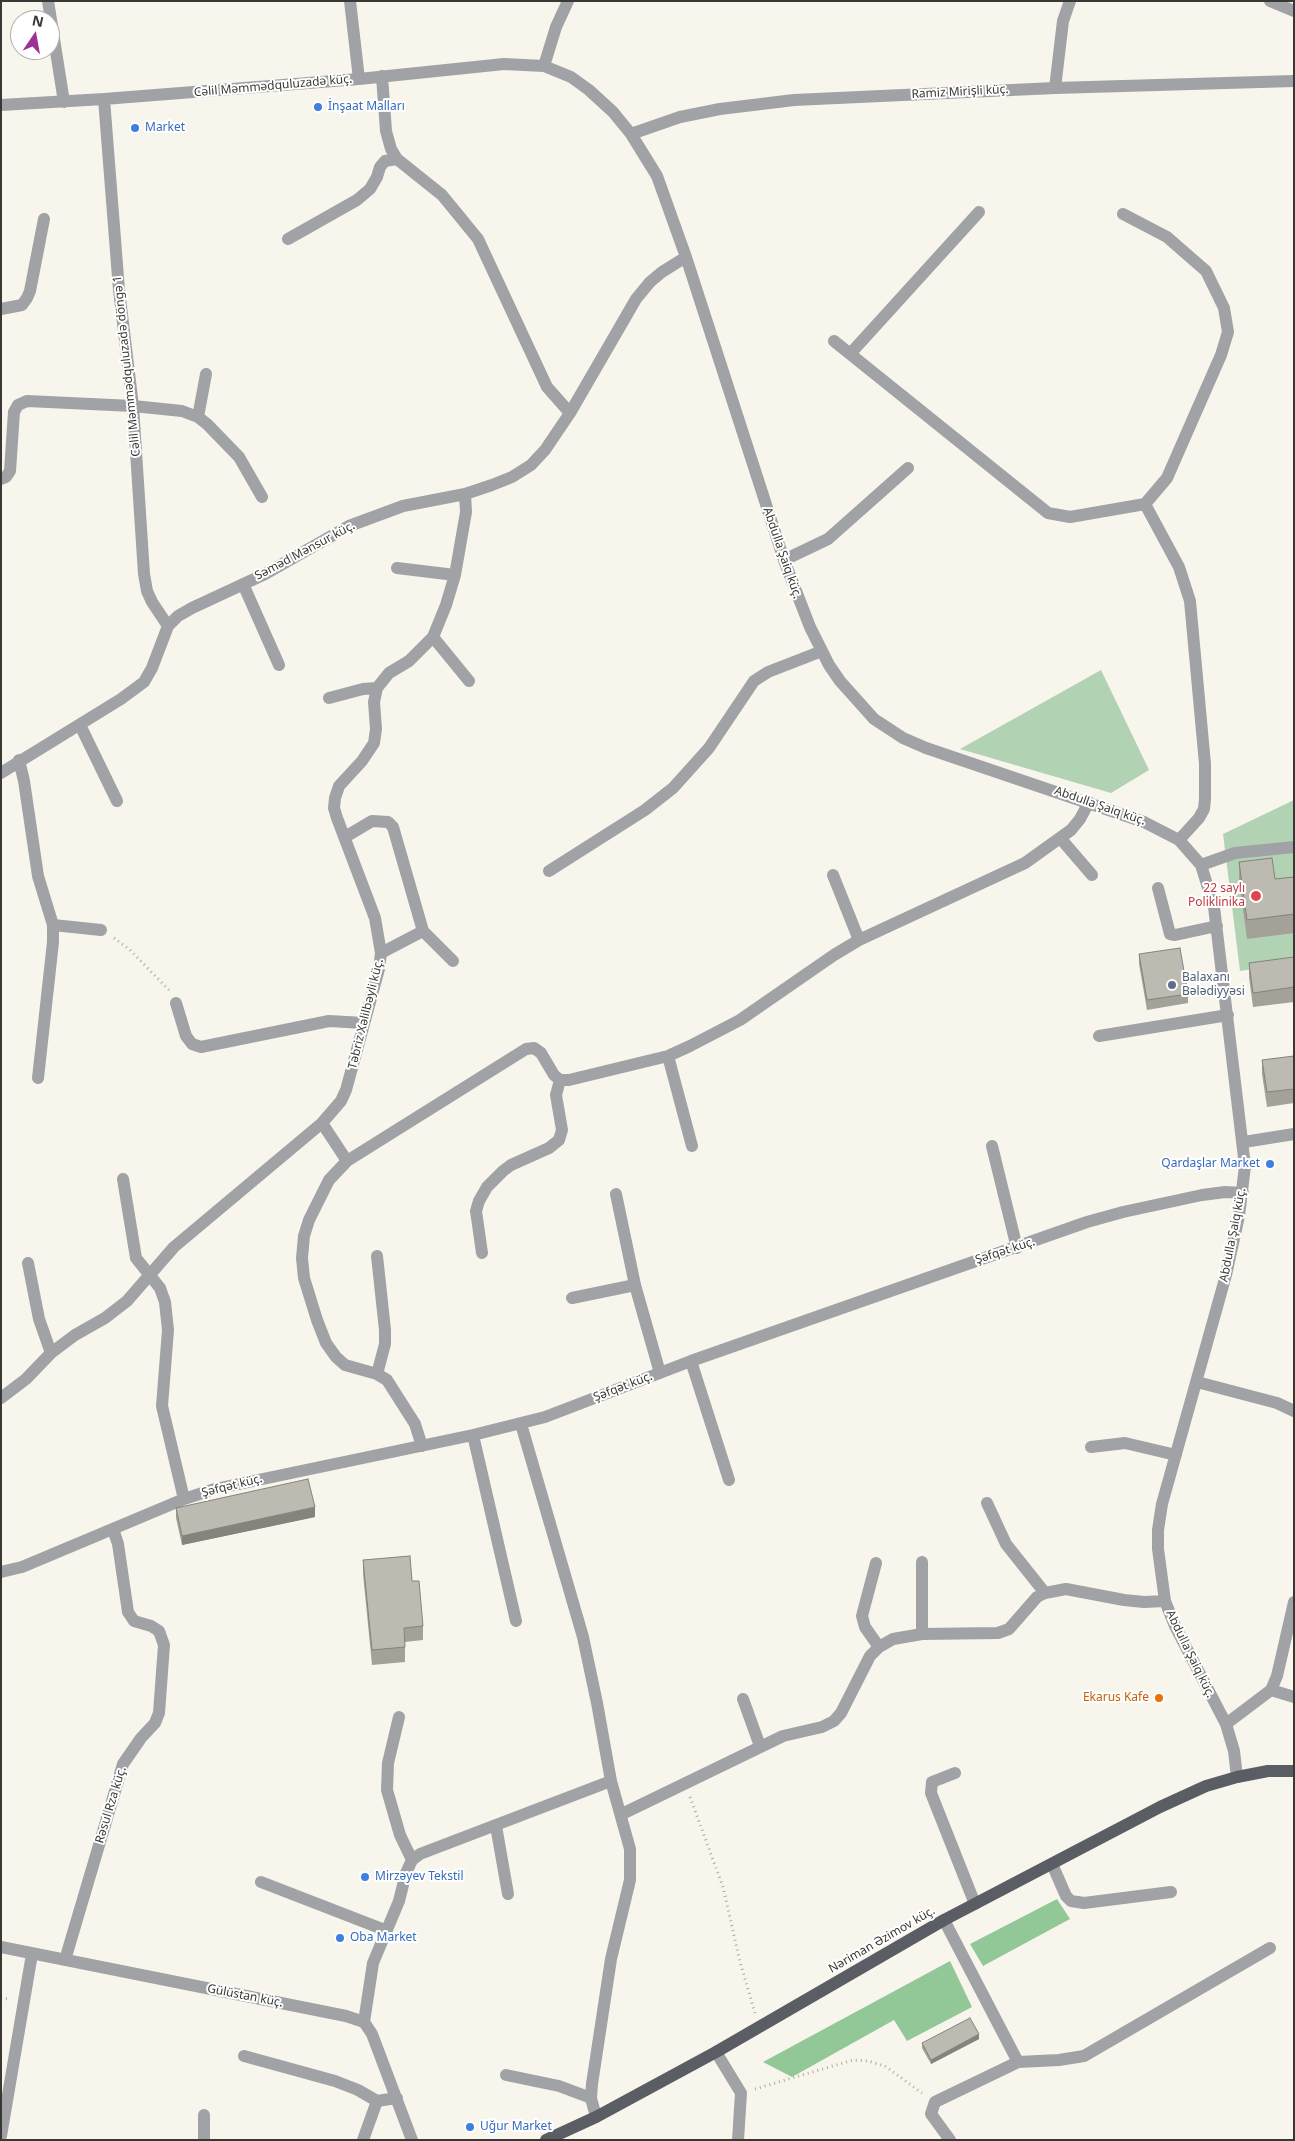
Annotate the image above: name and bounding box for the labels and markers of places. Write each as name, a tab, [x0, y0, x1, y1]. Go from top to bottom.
place label: İnşaat Malları	[328, 100, 405, 114]
marker: İnşaat Malları	[312, 101, 324, 113]
place label: Market	[145, 121, 185, 135]
marker: Market	[129, 122, 141, 134]
place label: 22 saylı Poliklinika	[1188, 882, 1245, 910]
marker: 22 saylı Poliklinika	[1249, 889, 1263, 903]
place label: Balaxanı Bələdiyyəsi	[1182, 971, 1245, 999]
marker: Balaxanı Bələdiyyəsi	[1166, 979, 1178, 991]
place label: Qardaşlar Market	[1161, 1157, 1260, 1171]
marker: Qardaşlar Market	[1264, 1158, 1276, 1170]
place label: Ekarus Kafe	[1083, 1691, 1149, 1705]
marker: Ekarus Kafe	[1153, 1692, 1165, 1704]
place label: Mirzəyev Tekstil	[375, 1870, 463, 1884]
marker: Mirzəyev Tekstil	[359, 1871, 371, 1883]
place label: Oba Market	[350, 1931, 417, 1945]
marker: Oba Market	[334, 1932, 346, 1944]
place label: Uğur Market	[480, 2120, 552, 2134]
marker: Uğur Market	[464, 2121, 476, 2133]

